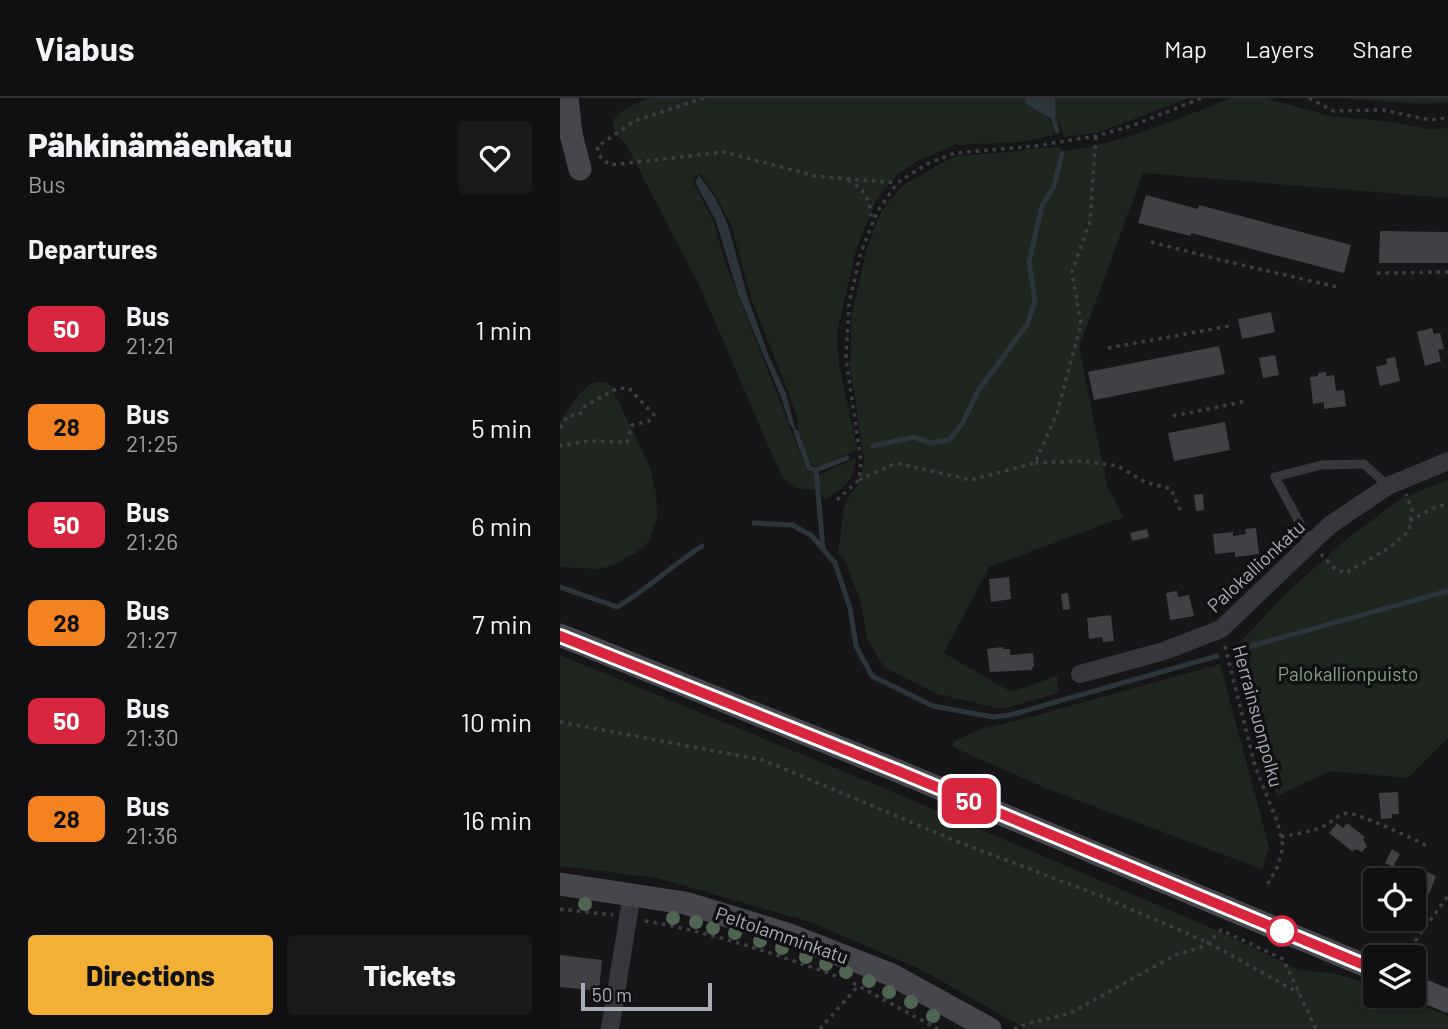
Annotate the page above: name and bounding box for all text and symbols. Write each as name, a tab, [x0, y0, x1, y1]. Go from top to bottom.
text: Viabus	[35, 28, 135, 68]
text: Map	[1164, 34, 1207, 63]
text: Layers	[1245, 34, 1314, 63]
text: Share	[1352, 34, 1413, 63]
button: heart	[458, 121, 532, 195]
text: Pähkinämäenkatu	[28, 124, 292, 164]
text: Bus	[28, 170, 66, 198]
text: Departures	[28, 233, 158, 264]
text: Bus	[126, 300, 169, 331]
text: 50	[53, 314, 80, 343]
text: 1 min	[476, 314, 532, 345]
text: 21:21	[126, 331, 174, 359]
text: Bus	[126, 398, 169, 429]
text: 28	[53, 412, 80, 441]
text: 5 min	[471, 412, 532, 443]
text: 21:25	[126, 429, 178, 457]
text: Bus	[126, 496, 169, 527]
text: 50	[53, 510, 80, 539]
text: 6 min	[471, 510, 532, 541]
street label: Palokallionkatu	[1202, 515, 1309, 617]
text: 21:26	[126, 527, 178, 555]
text: Bus	[126, 594, 169, 625]
text: 28	[53, 608, 80, 637]
text: 7 min	[472, 608, 532, 639]
text: 21:27	[126, 625, 177, 653]
street label: Herrainsuonpolku	[1228, 642, 1288, 789]
park label: Palokallionpuisto	[1278, 662, 1418, 685]
text: Bus	[126, 692, 169, 723]
text: 50	[53, 706, 80, 735]
text: 10 min	[461, 706, 532, 737]
text: 21:30	[126, 723, 179, 751]
line badge: 50	[938, 778, 1000, 824]
text: 50	[956, 786, 982, 815]
text: Bus	[126, 790, 169, 821]
text: 28	[53, 804, 80, 833]
text: 16 min	[462, 804, 532, 835]
text: 21:36	[126, 821, 178, 849]
map controls	[1363, 868, 1426, 1008]
button: locate	[1363, 868, 1426, 931]
street label: Peltolamminkatu	[713, 901, 852, 968]
unlabelled marker	[1267, 916, 1297, 946]
button: Directions	[28, 935, 273, 1015]
button: Tickets	[287, 935, 532, 1015]
button: layers	[1363, 945, 1426, 1008]
scale bar	[581, 980, 712, 1012]
text: 50 m	[592, 983, 632, 1006]

